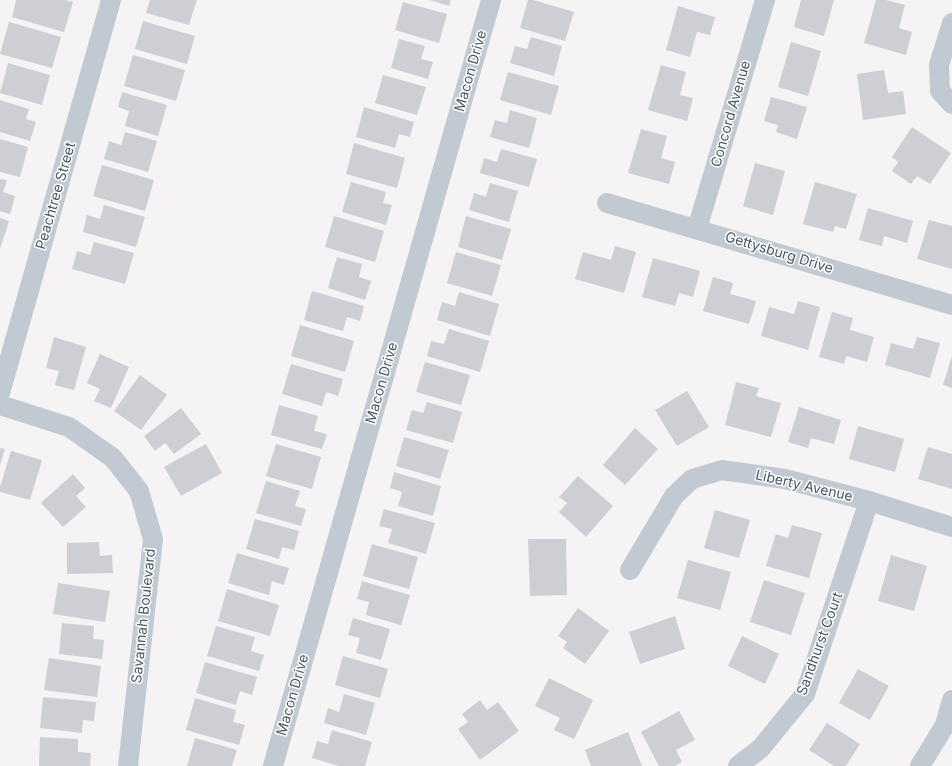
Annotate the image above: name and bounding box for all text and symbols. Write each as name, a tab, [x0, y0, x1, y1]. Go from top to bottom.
street label: Macon Drive	[451, 28, 491, 114]
street label: Concord Avenue	[708, 59, 754, 169]
street label: Peachtree Street	[33, 140, 79, 252]
street label: Gettysburg Drive	[723, 229, 835, 277]
street label: Macon Drive	[362, 340, 402, 426]
street label: Liberty Avenue	[754, 467, 854, 505]
street label: Savannah Boulevard	[129, 548, 159, 684]
street label: Sandhurst Court	[794, 590, 846, 698]
street label: Macon Drive	[273, 652, 313, 738]

